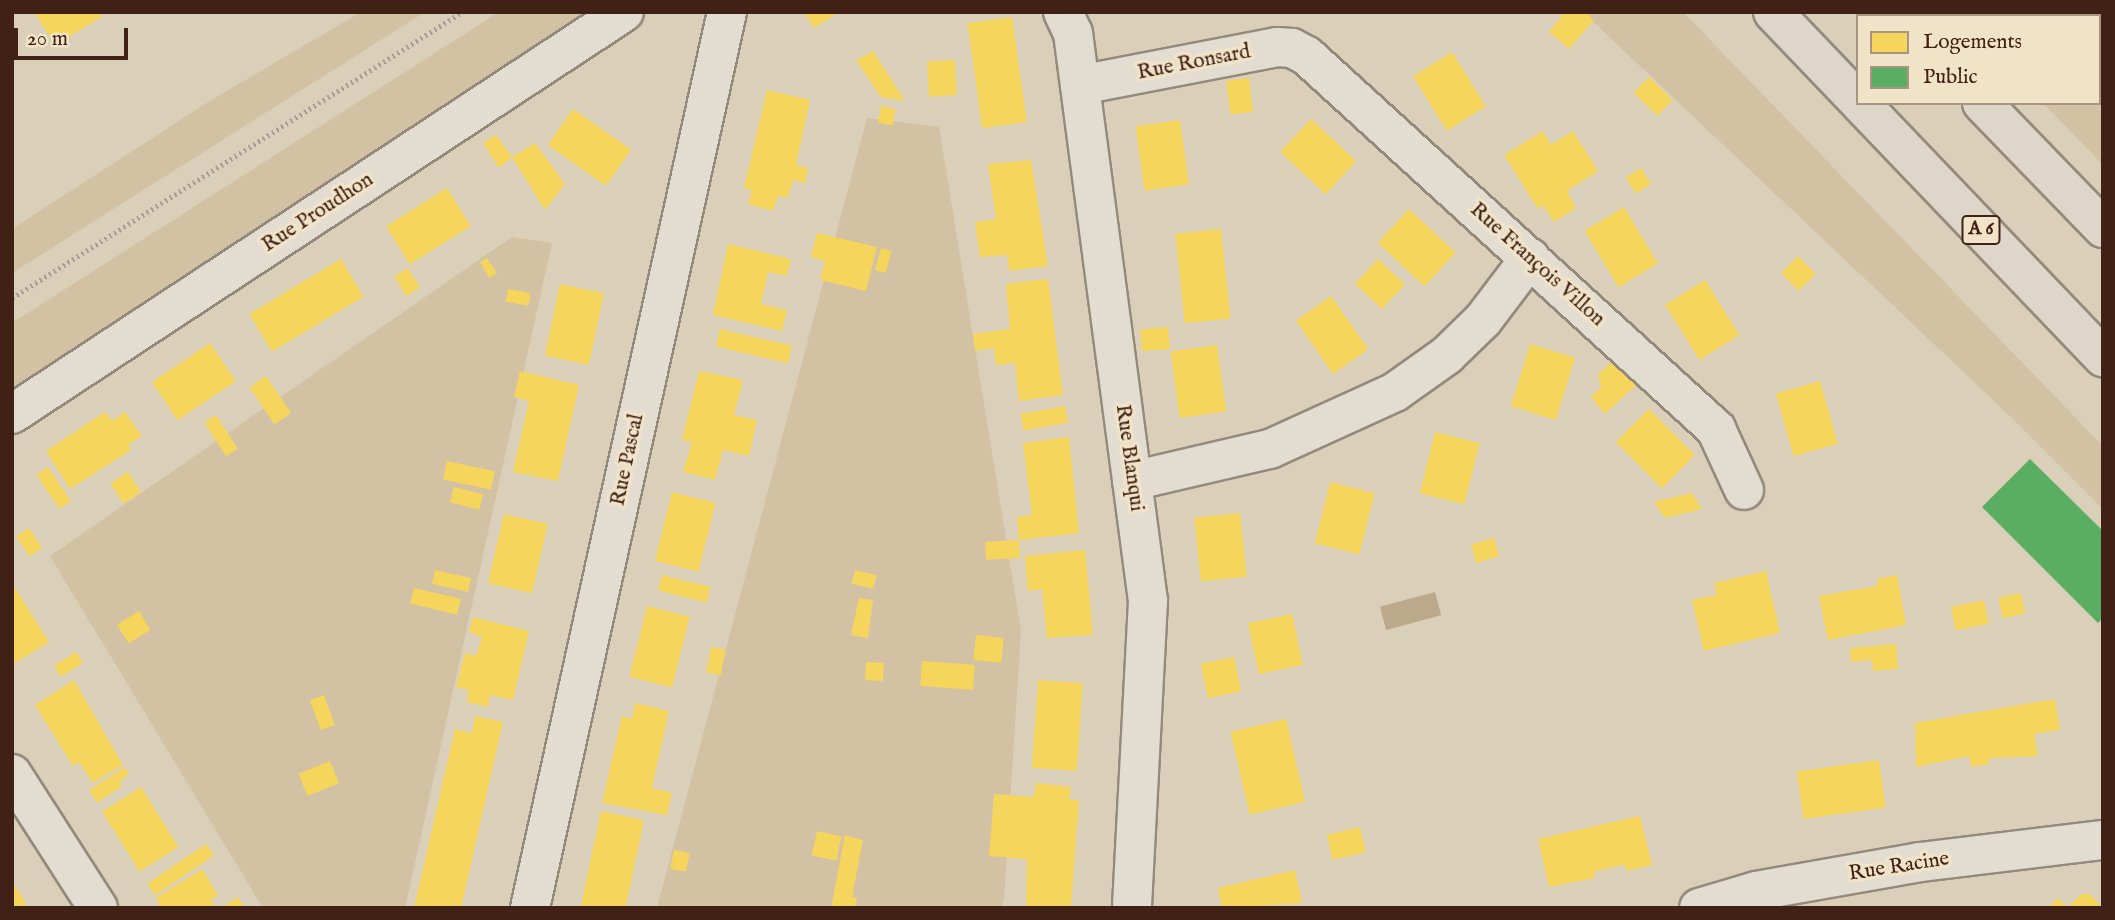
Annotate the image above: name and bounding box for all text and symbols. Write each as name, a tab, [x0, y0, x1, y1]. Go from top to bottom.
scale bar	[18, 14, 131, 58]
legend	[1856, 14, 2101, 105]
text: 20 m	[27, 26, 68, 53]
text: Logements	[1923, 29, 2022, 56]
street label: Rue Ronsard	[1135, 40, 1253, 86]
text: Public	[1923, 64, 1977, 91]
street label: Rue Proudhon	[258, 168, 378, 258]
street label: Rue François Villon	[1464, 198, 1610, 332]
road number: A 6	[1960, 214, 2002, 246]
street label: Rue Blanqui	[1109, 403, 1149, 513]
street label: Rue Pascal	[606, 412, 650, 508]
street label: Rue Racine	[1847, 847, 1951, 887]

